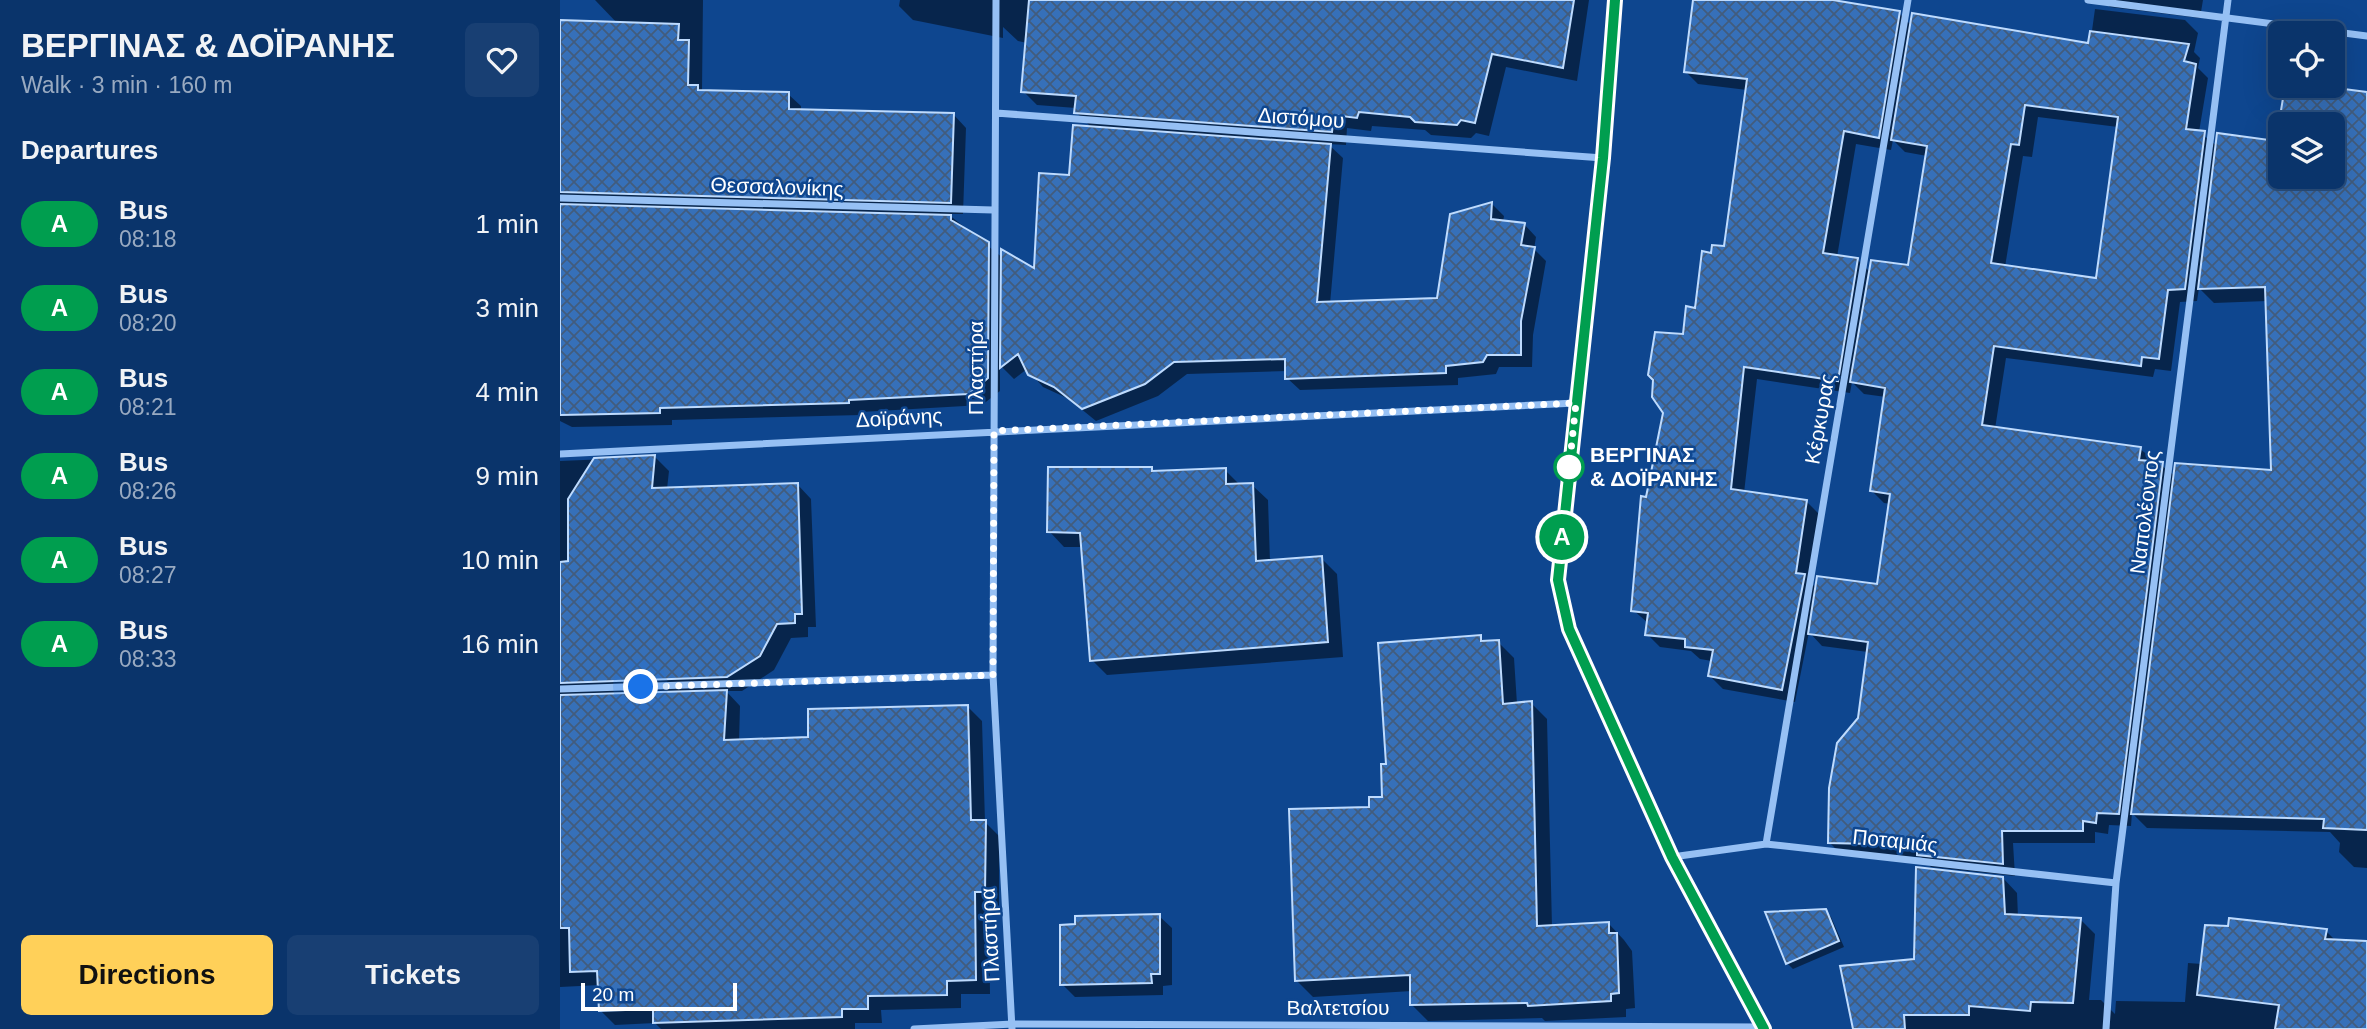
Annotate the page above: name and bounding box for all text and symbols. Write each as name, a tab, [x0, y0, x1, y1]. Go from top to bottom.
map controls	[2268, 21, 2345, 189]
button: locate	[2268, 21, 2345, 98]
button: heart	[465, 23, 539, 97]
text: ΒΕΡΓΙΝΑΣ & ΔΟΪΡΑΝΗΣ	[21, 27, 395, 64]
text: Walk · 3 min · 160 m	[21, 72, 232, 98]
street label: Διστόμου	[1257, 103, 1345, 132]
button: layers	[2268, 112, 2345, 189]
text: Departures	[21, 135, 158, 165]
street label: Θεσσαλονίκης	[710, 173, 844, 200]
text: Bus	[119, 195, 168, 225]
text: 1 min	[475, 209, 539, 239]
text: Α	[51, 210, 68, 237]
text: 08:18	[119, 226, 177, 252]
text: Bus	[119, 279, 168, 309]
text: 3 min	[475, 293, 539, 323]
text: Α	[51, 294, 68, 321]
text: 08:20	[119, 310, 177, 336]
street label: Πλαστήρα	[964, 321, 987, 415]
text: Bus	[119, 363, 168, 393]
street label: Κέρκυρας	[1800, 372, 1839, 466]
text: 4 min	[475, 377, 539, 407]
text: Α	[51, 378, 68, 405]
text: 08:21	[119, 394, 177, 420]
street label: Δοϊράνης	[855, 404, 943, 431]
place label: ΒΕΡΓΙΝΑΣ & ΔΟΪΡΑΝΗΣ	[1590, 443, 1717, 490]
text: Bus	[119, 447, 168, 477]
street label: Ναπολέοντος	[2125, 449, 2164, 575]
marker: ΒΕΡΓΙΝΑΣ & ΔΟΪΡΑΝΗΣ	[1554, 452, 1584, 482]
text: 9 min	[475, 461, 539, 491]
text: Α	[51, 462, 68, 489]
text: 08:26	[119, 478, 177, 504]
line badge: Α	[1539, 514, 1585, 560]
text: Α	[1553, 523, 1571, 550]
text: Bus	[119, 531, 168, 561]
text: 10 min	[461, 545, 539, 575]
text: Α	[51, 546, 68, 573]
text: 08:27	[119, 562, 177, 588]
text: Bus	[119, 615, 168, 645]
text: 16 min	[461, 629, 539, 659]
text: Α	[51, 630, 68, 657]
text: 08:33	[119, 646, 177, 672]
your location	[623, 669, 658, 704]
street label: Ποταμιάς	[1851, 825, 1939, 856]
street label: Πλαστήρα	[976, 887, 1003, 983]
button: Directions	[21, 935, 273, 1015]
button: Tickets	[287, 935, 539, 1015]
scale bar	[581, 980, 737, 1012]
text: 20 m	[592, 984, 634, 1005]
street label: Βαλτετσίου	[1286, 996, 1390, 1019]

